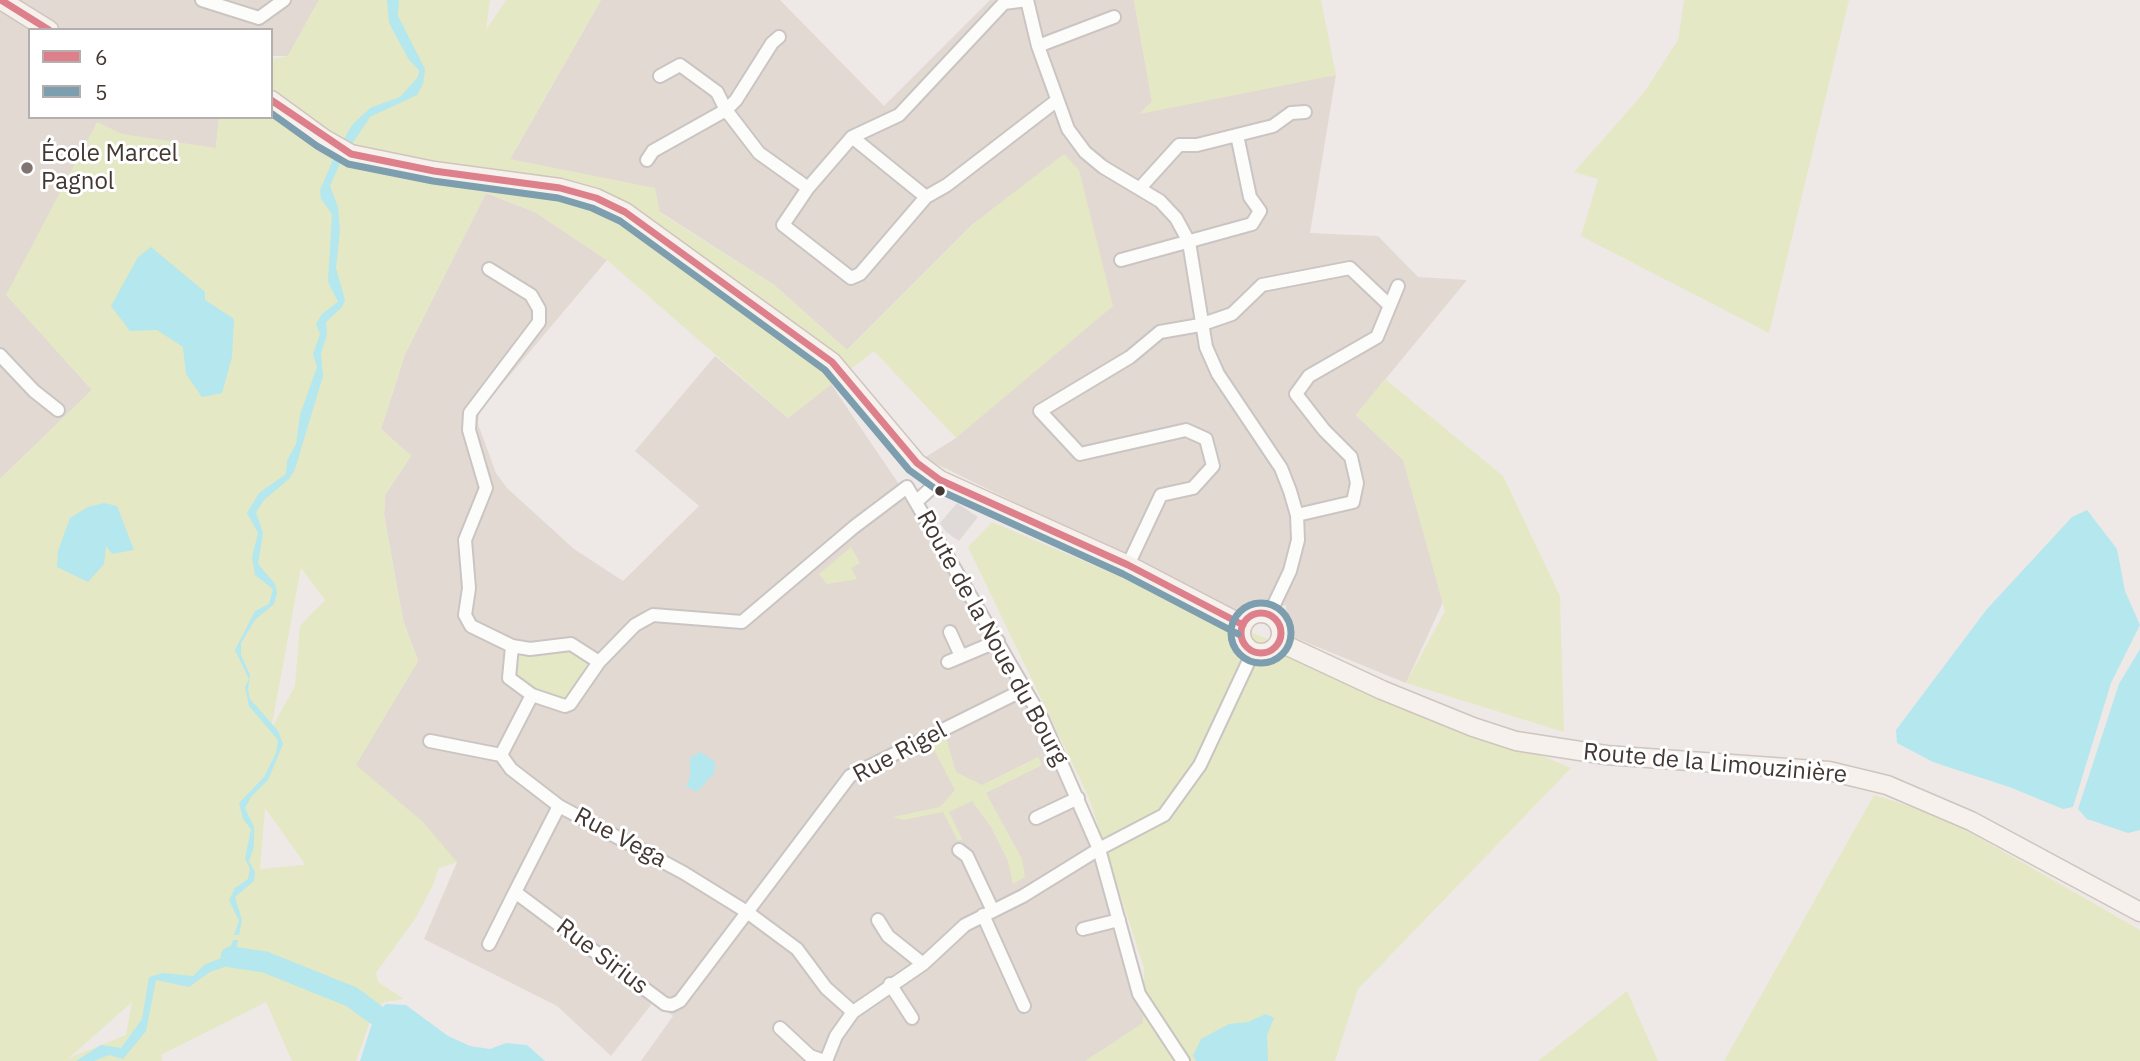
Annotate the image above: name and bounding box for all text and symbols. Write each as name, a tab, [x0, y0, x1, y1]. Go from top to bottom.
legend	[28, 28, 273, 119]
text: 6	[95, 43, 108, 71]
text: 5	[95, 78, 108, 106]
place label: École Marcel Pagnol	[41, 140, 178, 196]
marker: École Marcel Pagnol	[19, 160, 35, 176]
unlabelled marker	[933, 484, 947, 498]
street label: Route de la Noue du Bourg	[910, 506, 1074, 770]
street label: Rue Rigel	[848, 716, 952, 790]
street label: Route de la Limouzinière	[1582, 738, 1848, 790]
street label: Rue Vega	[569, 802, 671, 874]
street label: Rue Sirius	[550, 913, 654, 1001]

